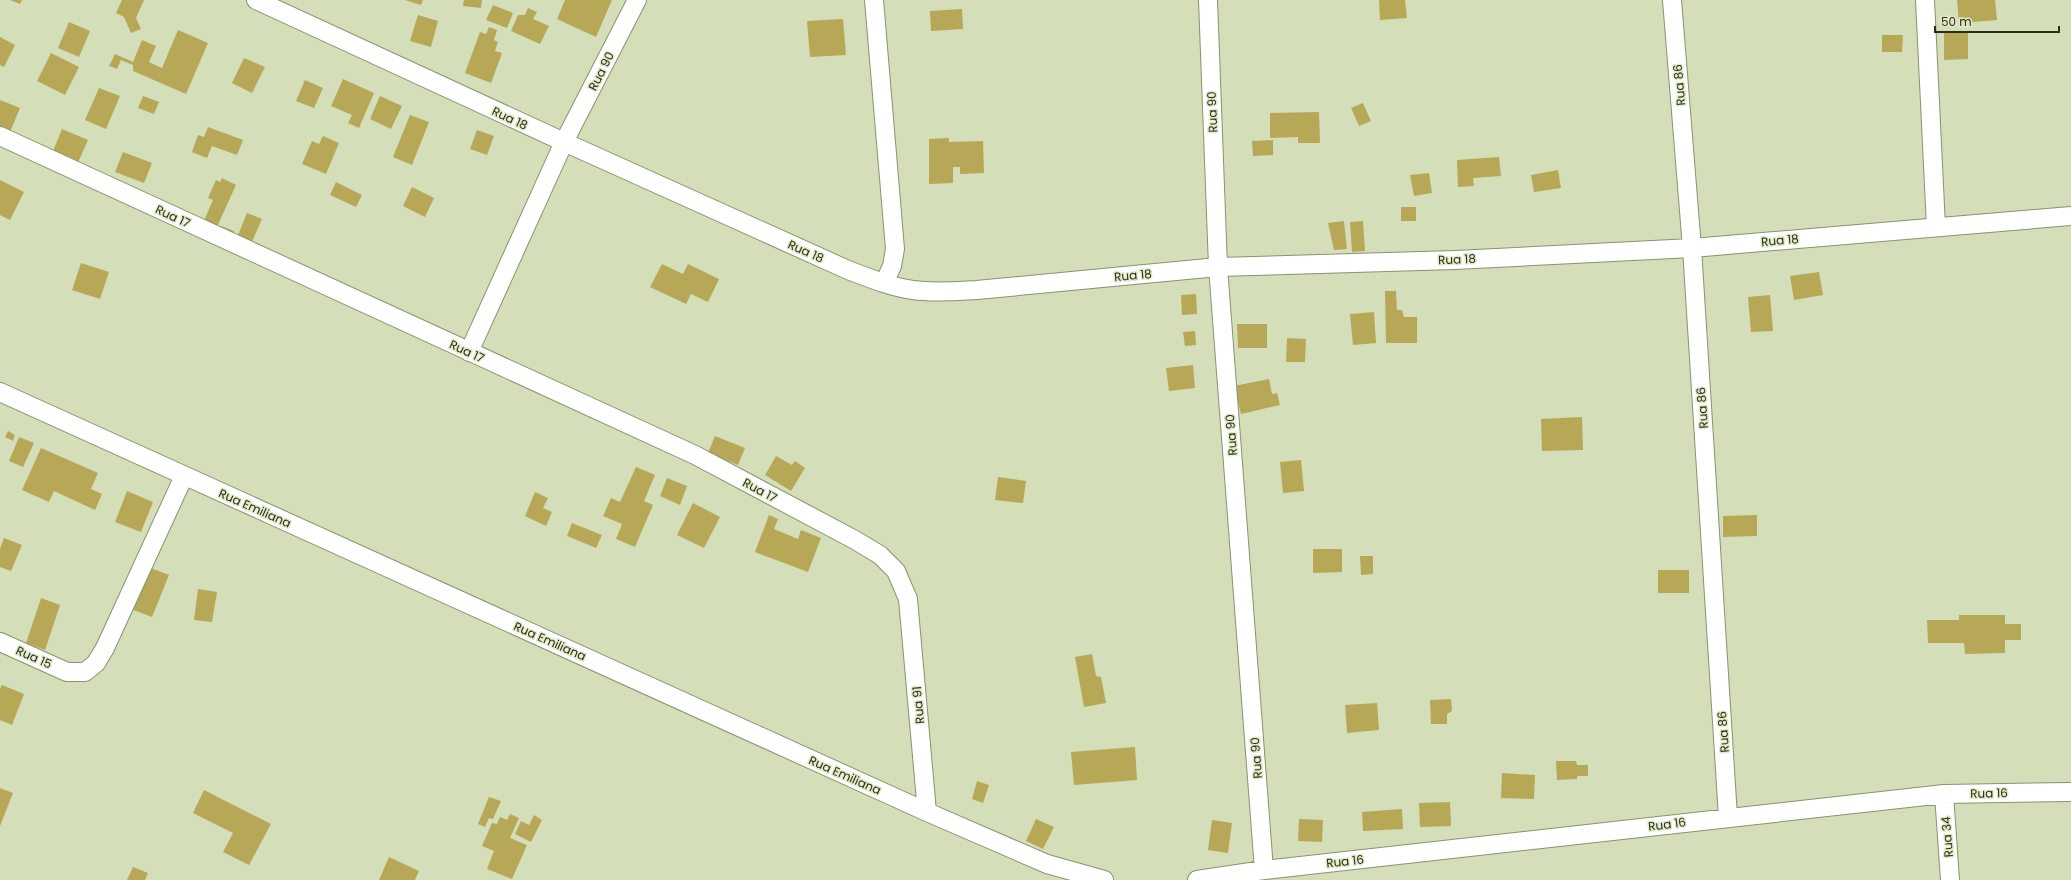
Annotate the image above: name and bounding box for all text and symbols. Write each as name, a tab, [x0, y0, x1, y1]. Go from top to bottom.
scale bar	[1935, 8, 2059, 34]
text: 50 m	[1941, 13, 1972, 30]
street label: Rua 90	[584, 49, 618, 93]
street label: Rua 86	[1669, 64, 1689, 106]
street label: Rua 90	[1203, 91, 1221, 133]
street label: Rua 18	[489, 102, 531, 134]
street label: Rua 17	[153, 201, 194, 232]
street label: Rua 18	[1760, 230, 1800, 250]
street label: Rua 18	[785, 236, 827, 266]
street label: Rua 18	[1438, 250, 1476, 268]
street label: Rua 18	[1113, 265, 1153, 285]
street label: Rua 17	[447, 336, 488, 367]
street label: Rua 86	[1692, 387, 1712, 429]
street label: Rua 90	[1221, 414, 1241, 456]
street label: Rua 17	[740, 474, 781, 506]
street label: Rua Emiliana	[216, 484, 294, 532]
street label: Rua Emiliana	[511, 617, 589, 665]
street label: Rua 15	[13, 642, 55, 672]
street label: Rua 91	[908, 685, 928, 725]
street label: Rua 86	[1713, 711, 1733, 753]
street label: Rua 90	[1246, 737, 1266, 779]
street label: Rua Emiliana	[806, 751, 884, 799]
street label: Rua 16	[1970, 784, 2008, 802]
street label: Rua 16	[1647, 813, 1687, 835]
street label: Rua 34	[1937, 816, 1957, 858]
street label: Rua 16	[1325, 851, 1365, 871]

